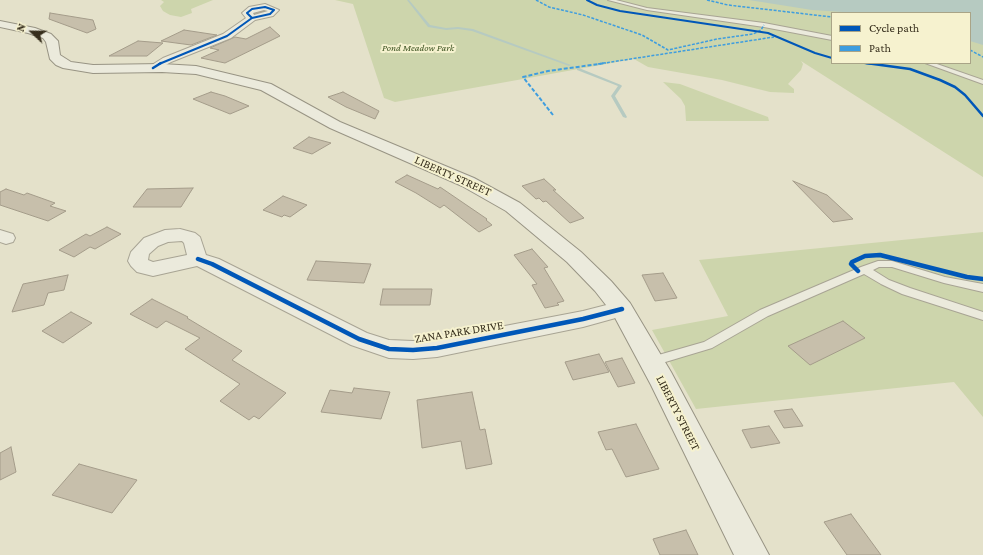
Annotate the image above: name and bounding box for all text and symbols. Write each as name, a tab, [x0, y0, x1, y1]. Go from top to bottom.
north arrow	[12, 12, 52, 52]
legend	[831, 12, 971, 64]
text: Cycle path	[869, 21, 919, 35]
text: N	[14, 22, 28, 33]
text: Path	[869, 41, 891, 55]
park label: Pond Meadow Park	[382, 42, 454, 54]
street label: LIBERTY STREET	[412, 153, 494, 199]
street label: ZANA PARK DRIVE	[414, 318, 504, 346]
street label: LIBERTY STREET	[653, 373, 703, 453]

